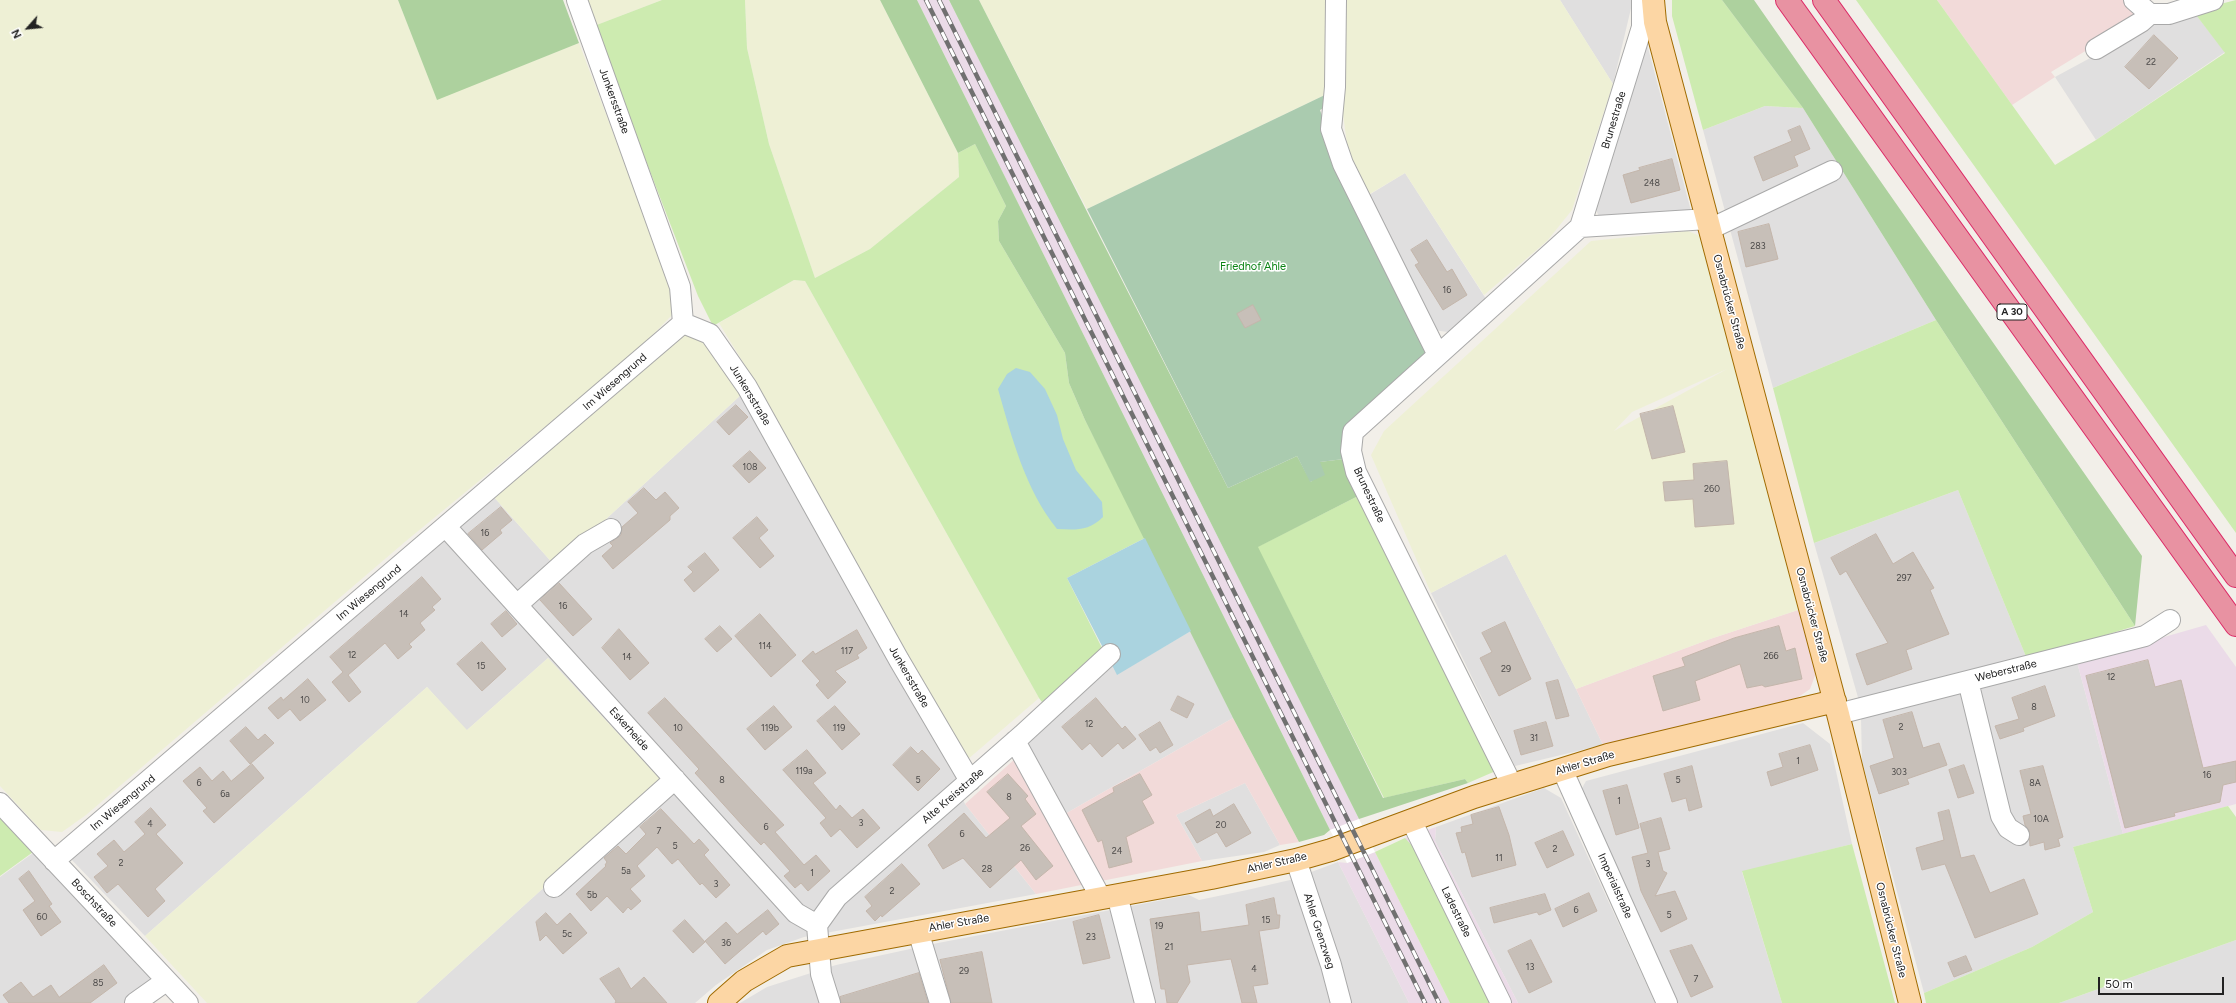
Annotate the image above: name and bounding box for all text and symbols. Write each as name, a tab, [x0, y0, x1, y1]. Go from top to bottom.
north arrow	[8, 8, 48, 48]
text: N	[9, 27, 25, 40]
house number: 22	[2146, 57, 2156, 67]
street label: Junkersstraße	[596, 66, 632, 136]
street label: Brunestraße	[1599, 90, 1629, 150]
house number: 248	[1644, 178, 1660, 188]
house number: 283	[1750, 241, 1766, 251]
street label: Osnabrücker Straße	[1710, 253, 1748, 351]
park label: Friedhof Ahle	[1220, 260, 1286, 274]
house number: 16	[1443, 285, 1451, 295]
road number: A 30	[1997, 304, 2027, 320]
street label: Im Wiesengrund	[580, 351, 650, 413]
street label: Junkersstraße	[727, 362, 773, 428]
house number: 108	[742, 462, 758, 472]
street label: Brunestraße	[1350, 465, 1388, 525]
house number: 260	[1704, 484, 1720, 494]
house number: 16	[481, 528, 489, 538]
street label: Im Wiesengrund	[334, 562, 404, 624]
street label: Osnabrücker Straße	[1793, 566, 1831, 664]
house number: 297	[1897, 573, 1911, 583]
house number: 16	[559, 601, 567, 611]
house number: 14	[399, 609, 409, 619]
house number: 114	[758, 641, 772, 651]
street label: Junkersstraße	[886, 644, 932, 710]
house number: 117	[841, 646, 853, 656]
house number: 12	[348, 650, 356, 660]
house number: 266	[1763, 651, 1779, 661]
house number: 14	[622, 652, 632, 662]
street label: Weberstraße	[1974, 657, 2038, 685]
house number: 15	[477, 661, 485, 671]
house number: 29	[1501, 664, 1511, 674]
house number: 12	[2107, 672, 2115, 682]
house number: 10	[300, 695, 310, 705]
house number: 8	[2031, 702, 2037, 712]
street label: Eskerheide	[606, 705, 652, 753]
house number: 12	[1085, 719, 1093, 729]
house number: 2	[1898, 722, 1904, 732]
house number: 10	[673, 723, 683, 733]
house number: 119b	[761, 723, 779, 733]
house number: 119	[833, 723, 845, 733]
house number: 31	[1530, 733, 1538, 743]
street label: Ahler Straße	[1554, 748, 1616, 778]
house number: 1	[1796, 756, 1800, 766]
house number: 119a	[795, 766, 813, 776]
street label: Alte Kreisstraße	[919, 766, 987, 826]
house number: 303	[1891, 767, 1907, 777]
house number: 16	[2203, 770, 2211, 780]
street label: Im Wiesengrund	[88, 772, 158, 834]
house number: 8	[719, 775, 725, 785]
house number: 5	[915, 775, 921, 785]
house number: 5	[1675, 775, 1681, 785]
house number: 6	[196, 778, 202, 788]
house number: 8A	[2029, 778, 2041, 788]
house number: 6a	[220, 789, 230, 799]
house number: 8	[1006, 792, 1012, 802]
house number: 1	[1617, 796, 1621, 806]
house number: 10A	[2033, 814, 2049, 824]
house number: 3	[859, 818, 863, 828]
house number: 4	[147, 819, 153, 829]
house number: 20	[1216, 820, 1226, 830]
house number: 6	[763, 822, 769, 832]
house number: 7	[657, 826, 661, 836]
house number: 6	[959, 829, 965, 839]
house number: 5	[672, 841, 678, 851]
house number: 26	[1020, 843, 1030, 853]
house number: 2	[1552, 844, 1558, 854]
house number: 24	[1112, 846, 1122, 856]
street label: Ahler Straße	[1246, 850, 1308, 876]
street label: Imperialstraße	[1595, 851, 1635, 921]
house number: 11	[1495, 853, 1503, 863]
house number: 2	[118, 858, 124, 868]
house number: 3	[1646, 859, 1650, 869]
house number: 28	[982, 864, 992, 874]
house number: 5a	[621, 866, 631, 876]
house number: 1	[810, 868, 814, 878]
street label: Boschstraße	[68, 876, 120, 930]
house number: 3	[714, 879, 718, 889]
street label: Osnabrücker Straße	[1873, 881, 1909, 979]
street label: Ladestraße	[1438, 885, 1474, 939]
house number: 2	[889, 886, 895, 896]
house number: 5b	[587, 890, 597, 900]
street label: Ahler Grenzweg	[1301, 891, 1337, 971]
house number: 6	[1573, 905, 1579, 915]
house number: 5	[1666, 910, 1672, 920]
street label: Ahler Straße	[928, 911, 990, 935]
house number: 60	[37, 912, 47, 922]
house number: 15	[1262, 915, 1270, 925]
house number: 19	[1155, 921, 1163, 931]
house number: 5c	[562, 929, 572, 939]
house number: 23	[1086, 932, 1096, 942]
house number: 36	[721, 938, 731, 948]
house number: 21	[1165, 942, 1173, 952]
house number: 13	[1526, 962, 1534, 972]
house number: 4	[1251, 964, 1257, 974]
house number: 29	[959, 966, 969, 976]
scale bar	[2100, 969, 2226, 995]
house number: 7	[1694, 974, 1698, 984]
text: 50 m	[2105, 977, 2133, 991]
house number: 85	[93, 978, 103, 988]

